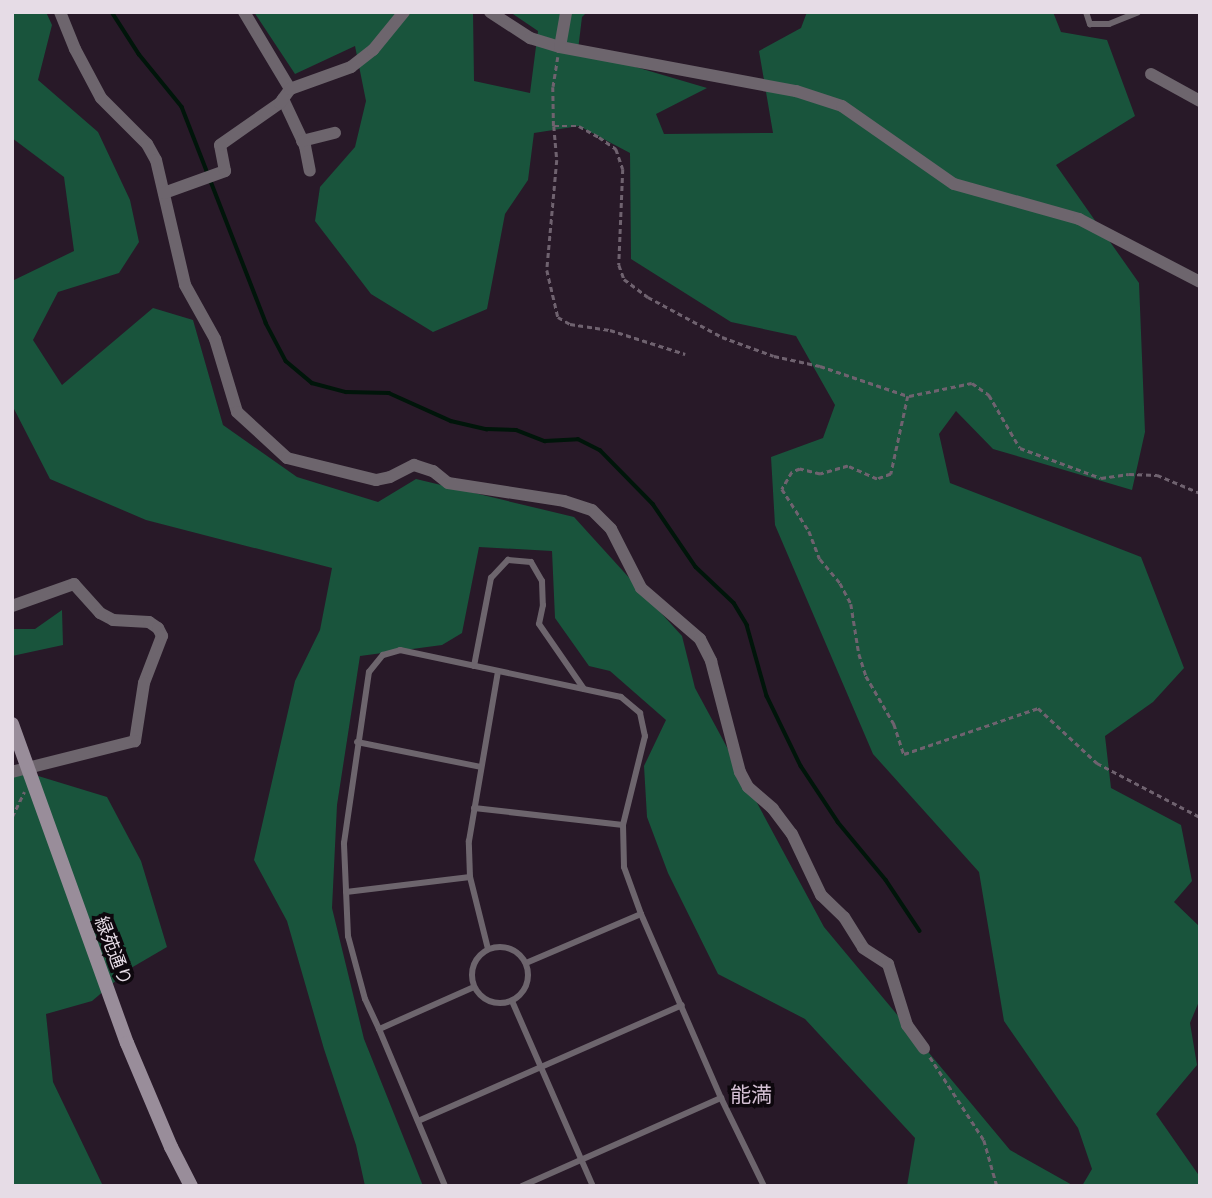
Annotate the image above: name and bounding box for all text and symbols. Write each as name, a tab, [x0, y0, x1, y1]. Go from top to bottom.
street label: 緑苑通り	[90, 914, 136, 988]
district label: 能満	[730, 1082, 772, 1108]

